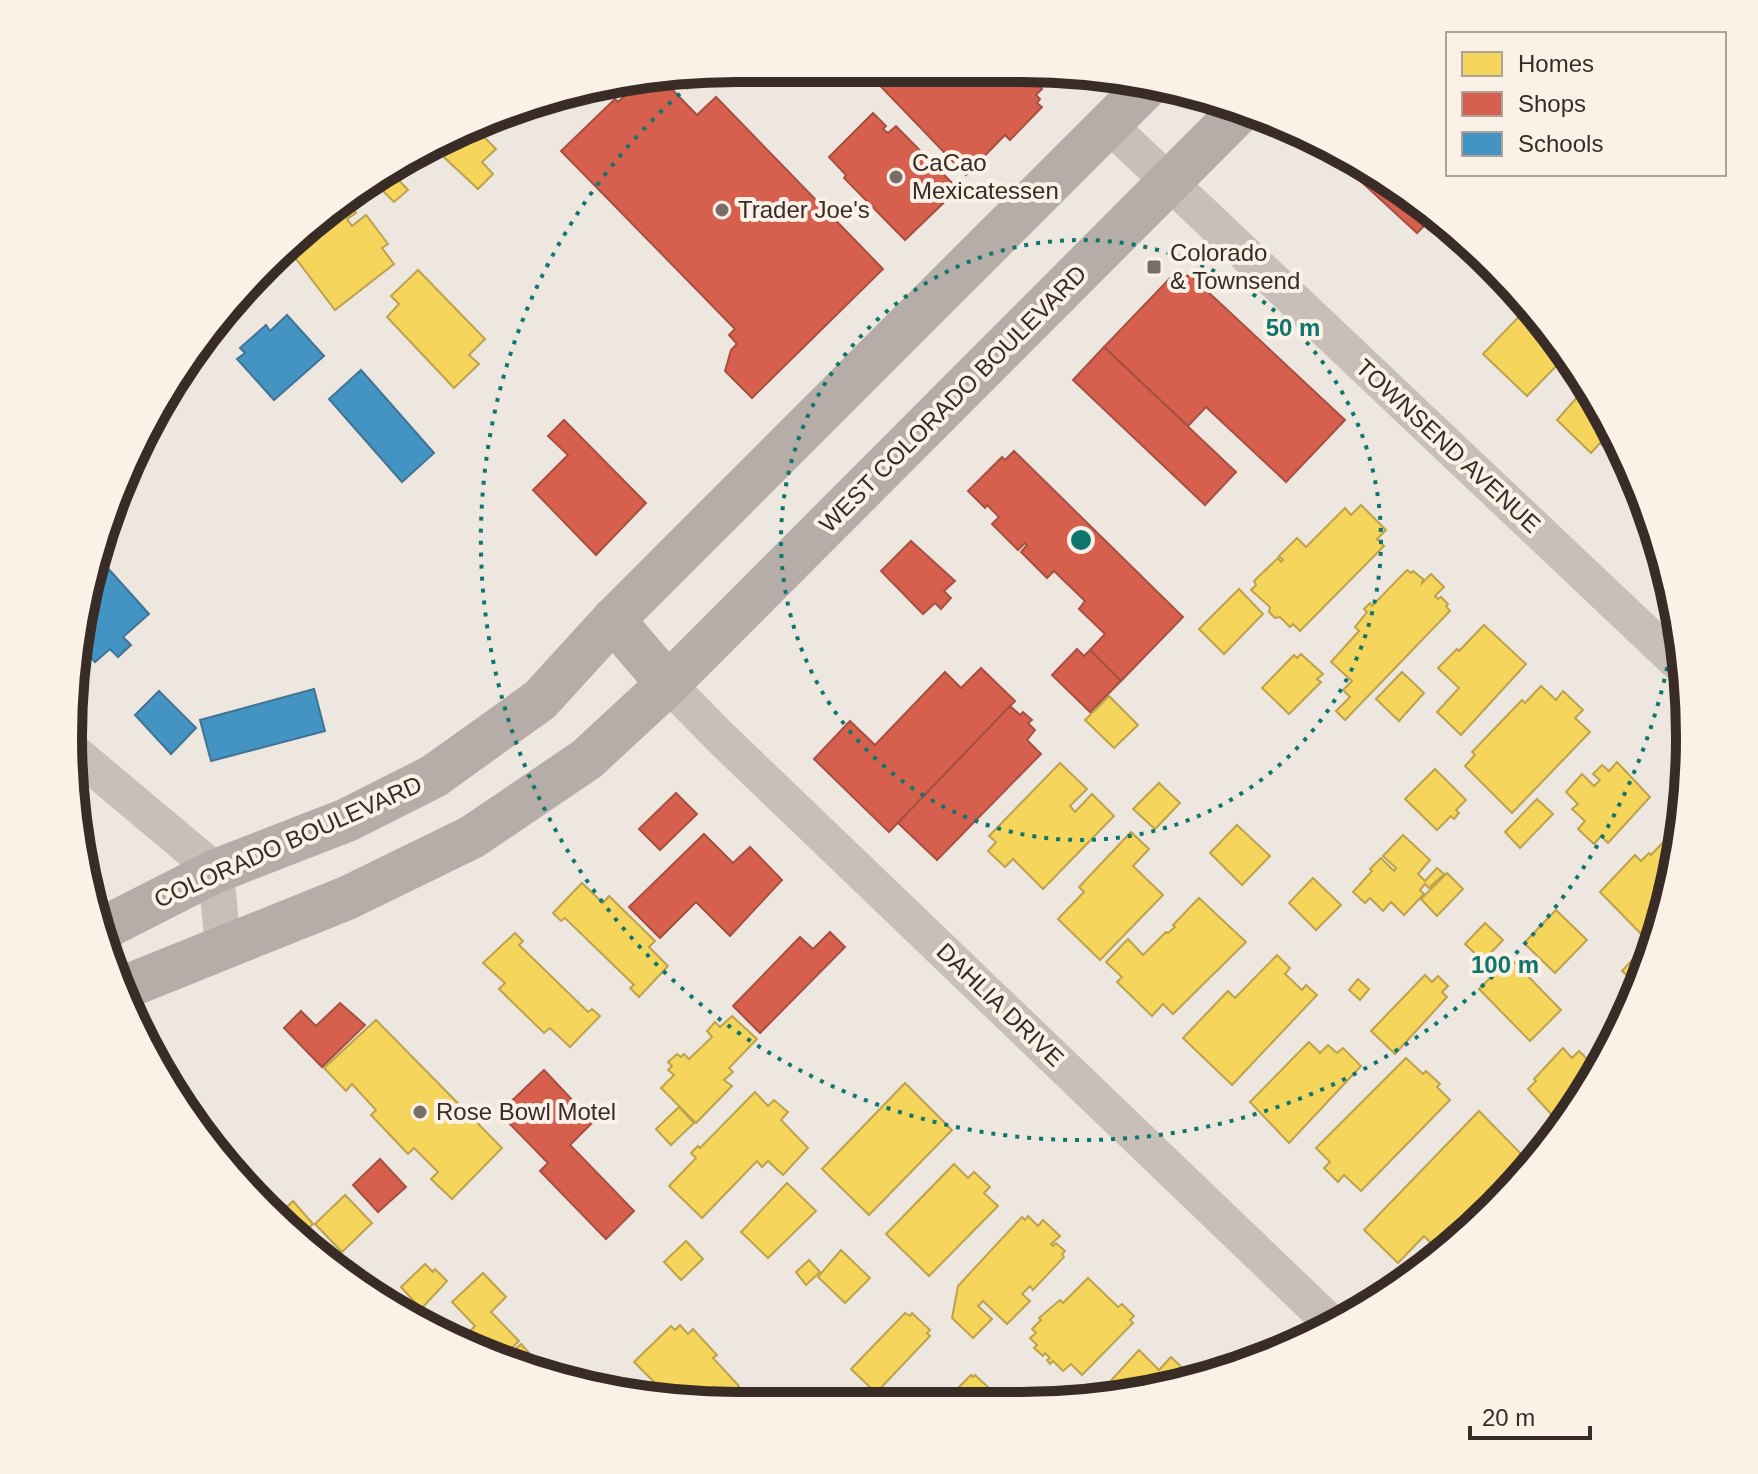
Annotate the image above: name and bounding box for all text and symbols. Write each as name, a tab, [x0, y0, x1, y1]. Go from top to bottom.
legend	[1446, 32, 1726, 176]
text: Homes	[1518, 50, 1594, 77]
text: Shops	[1518, 90, 1586, 117]
text: Schools	[1518, 130, 1603, 157]
place label: CaCao Mexicatessen	[912, 149, 1059, 204]
marker: CaCao Mexicatessen	[887, 168, 905, 186]
place label: Trader Joe's	[738, 196, 870, 223]
marker: Trader Joe's	[713, 201, 731, 219]
place label: Colorado & Townsend	[1170, 239, 1300, 294]
marker: Colorado & Townsend	[1145, 258, 1163, 276]
street label: WEST COLORADO BOULEVARD	[814, 260, 1092, 538]
text: 50 m	[1266, 314, 1320, 341]
street label: TOWNSEND AVENUE	[1351, 353, 1546, 538]
centre of rings	[1067, 526, 1095, 554]
street label: COLORADO BOULEVARD	[150, 770, 426, 913]
street label: DAHLIA DRIVE	[931, 937, 1069, 1072]
text: 100 m	[1471, 951, 1539, 978]
place label: Rose Bowl Motel	[436, 1098, 616, 1125]
marker: Rose Bowl Motel	[411, 1103, 429, 1121]
scale bar	[1470, 1390, 1590, 1440]
text: 20 m	[1482, 1404, 1535, 1431]

